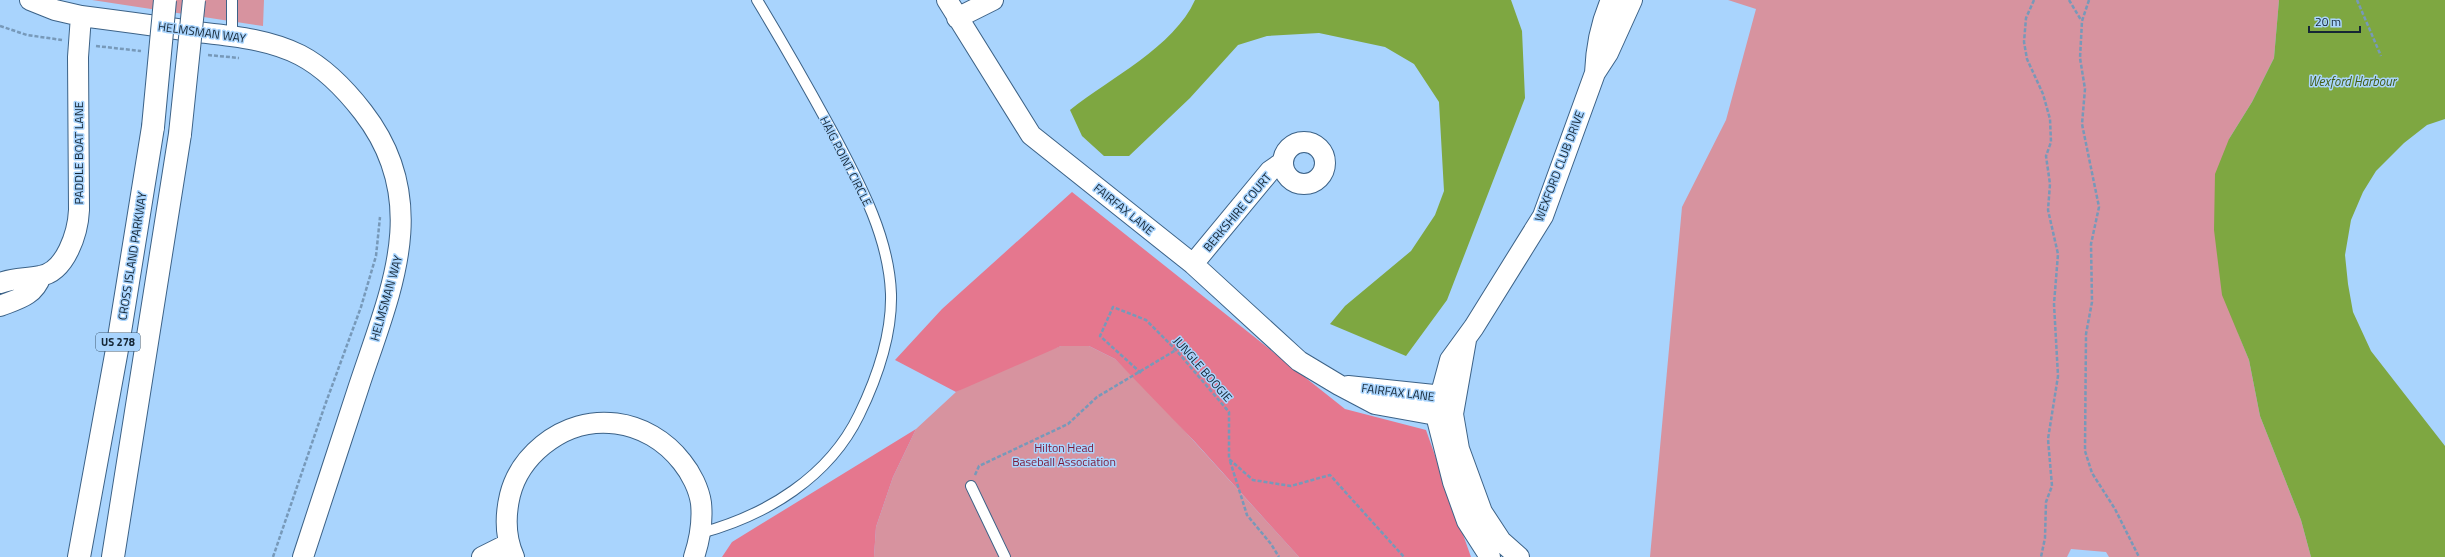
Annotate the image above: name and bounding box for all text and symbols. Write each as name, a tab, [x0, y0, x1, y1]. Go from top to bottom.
scale bar	[2309, 8, 2360, 34]
text: 20 m	[2315, 12, 2341, 31]
street label: HELMSMAN WAY	[157, 16, 248, 48]
water label: Wexford Harbour	[2308, 71, 2398, 91]
street label: PADDLE BOAT LANE	[69, 101, 88, 204]
street label: WEXFORD CLUB DRIVE	[1529, 107, 1589, 224]
street label: HAIG POINT CIRCLE	[815, 113, 877, 210]
street label: BERKSHIRE COURT	[1198, 168, 1276, 256]
street label: FAIRFAX LANE	[1089, 179, 1159, 240]
street label: CROSS ISLAND PARKWAY	[112, 190, 152, 322]
street label: HELMSMAN WAY	[365, 252, 407, 343]
street label: JUNGLE BOOGIE	[1169, 332, 1237, 406]
road number: US 278	[96, 333, 140, 351]
street label: FAIRFAX LANE	[1360, 378, 1436, 406]
park label: Hilton Head Baseball Association	[1012, 438, 1116, 471]

